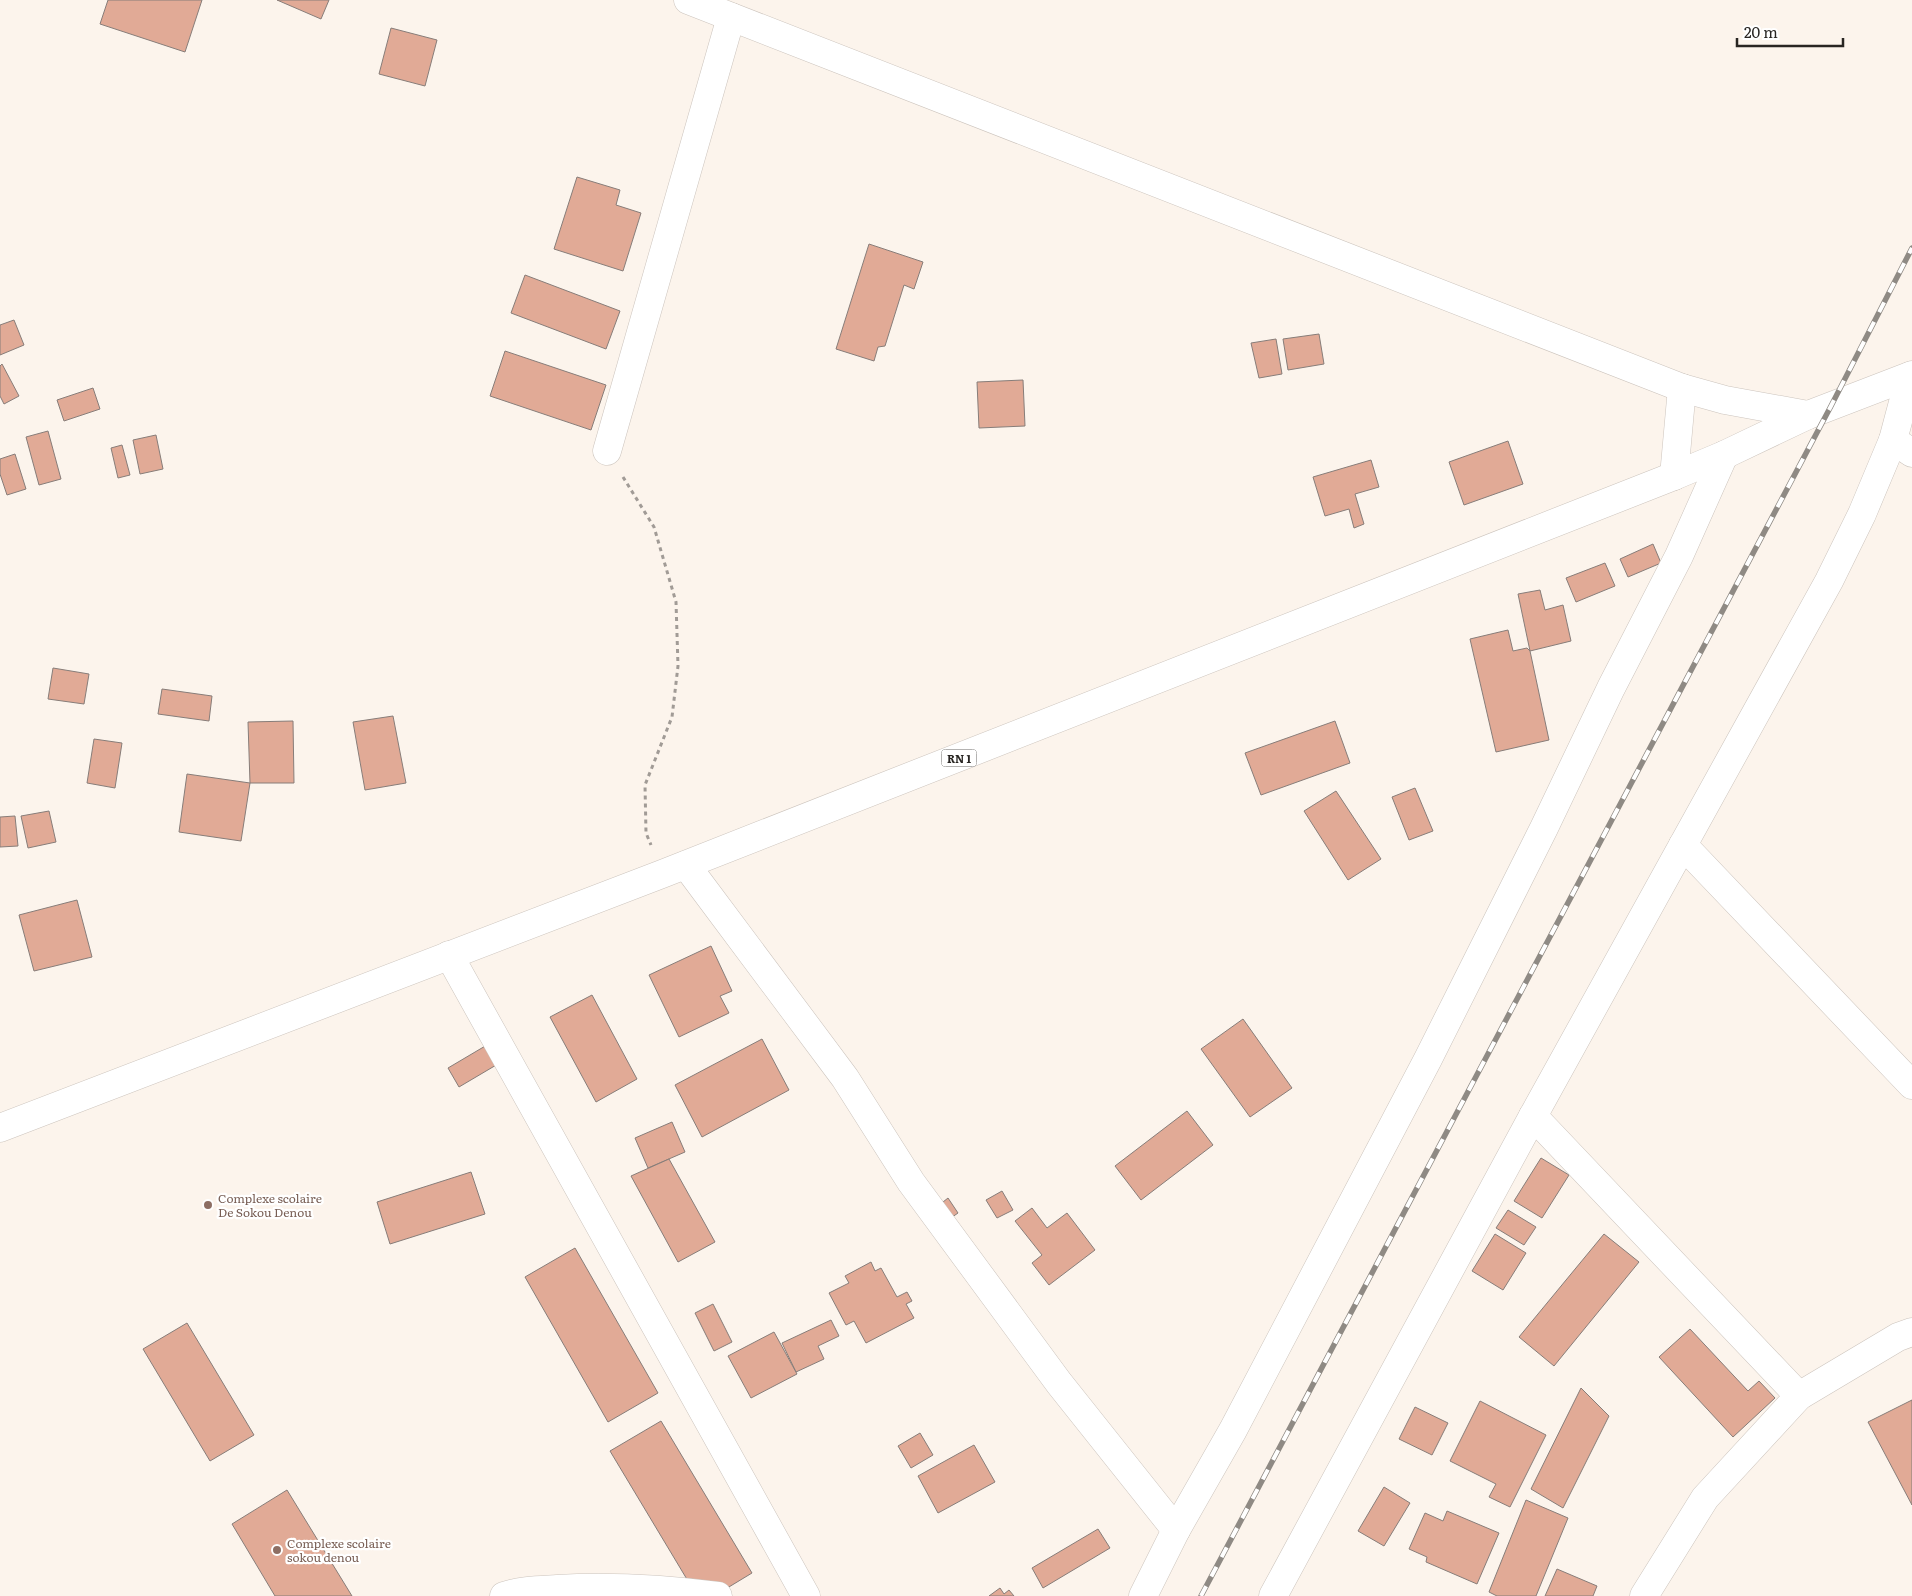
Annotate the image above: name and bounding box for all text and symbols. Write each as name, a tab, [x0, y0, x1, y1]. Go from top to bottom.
scale bar	[1737, 15, 1843, 47]
text: 20 m	[1744, 20, 1778, 43]
road number: RN 1	[942, 750, 976, 766]
place label: Complexe scolaire De Sokou Denou	[218, 1189, 322, 1221]
marker: Complexe scolaire De Sokou Denou	[202, 1199, 214, 1211]
place label: Complexe scolaire sokou denou	[287, 1534, 391, 1566]
marker: Complexe scolaire sokou denou	[271, 1544, 283, 1556]

